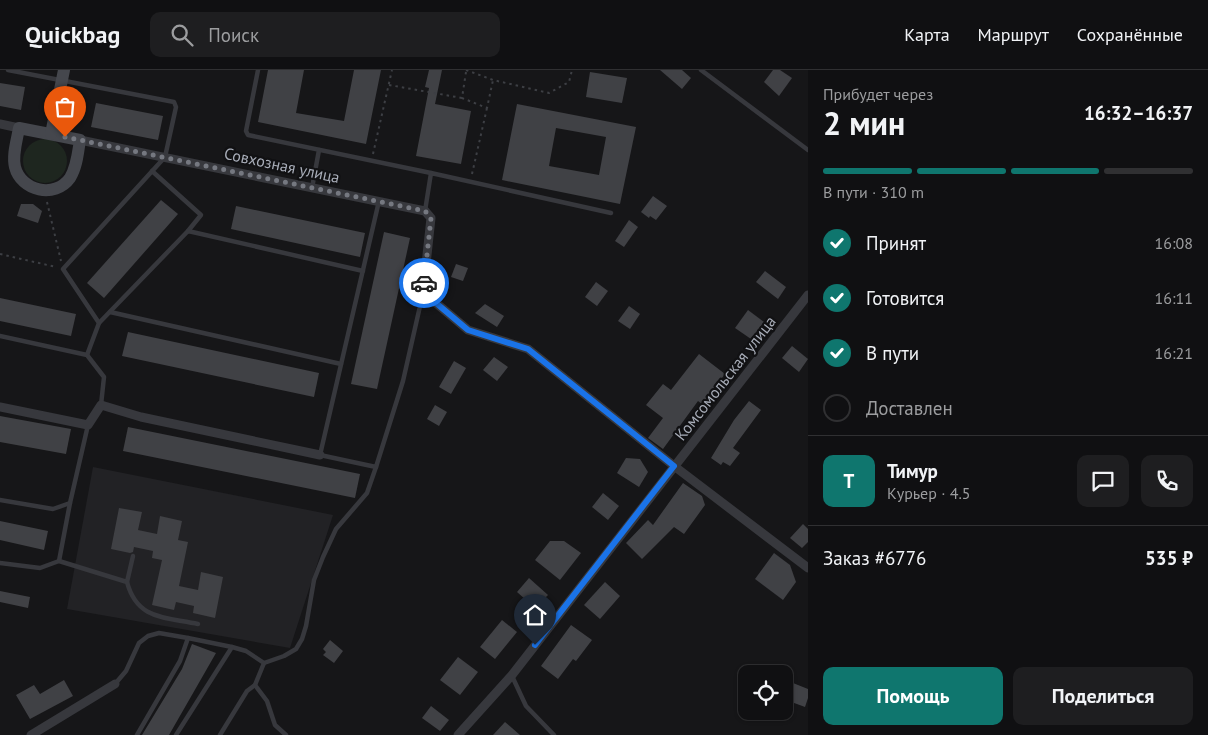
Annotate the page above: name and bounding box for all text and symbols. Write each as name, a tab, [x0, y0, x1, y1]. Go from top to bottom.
search box	[150, 12, 500, 57]
text: Quickbag	[25, 19, 120, 50]
icon: search	[168, 21, 196, 49]
text: Поиск	[208, 23, 259, 47]
text: Карта	[904, 23, 950, 46]
text: Маршрут	[978, 23, 1049, 46]
text: Сохранённые	[1077, 23, 1183, 46]
text: Прибудет через	[823, 84, 933, 104]
pin	[44, 86, 86, 137]
icon: bag	[51, 93, 79, 121]
text: 16:32–16:37	[1084, 101, 1193, 125]
text: 2 мин	[823, 102, 905, 144]
street label: Совхозная улица	[222, 143, 342, 187]
text: В пути · 310 m	[823, 182, 924, 202]
icon: check	[823, 229, 851, 257]
text: Принят	[866, 231, 926, 255]
text: 16:08	[1155, 233, 1193, 253]
courier	[399, 258, 449, 308]
icon: car	[410, 269, 438, 297]
icon: check	[823, 284, 851, 312]
text: Готовится	[866, 286, 944, 310]
text: 16:11	[1155, 288, 1193, 308]
street label: Комсомольская улица	[670, 312, 780, 444]
icon: check	[823, 339, 851, 367]
text: В пути	[866, 341, 919, 365]
text: 16:21	[1155, 343, 1193, 363]
text: Доставлен	[866, 396, 953, 420]
button: chat	[1077, 455, 1129, 507]
button: phone	[1141, 455, 1193, 507]
text: Тимур	[887, 459, 938, 483]
text: Т	[844, 469, 854, 493]
text: Курьер · 4.5	[887, 483, 971, 503]
text: Заказ #6776	[823, 546, 926, 570]
text: 535 ₽	[1145, 546, 1193, 570]
pin	[514, 594, 556, 645]
icon: home	[521, 601, 549, 629]
map controls	[738, 665, 793, 720]
button: locate	[738, 665, 793, 720]
button: Помощь	[823, 667, 1003, 725]
button: Поделиться	[1013, 667, 1193, 725]

